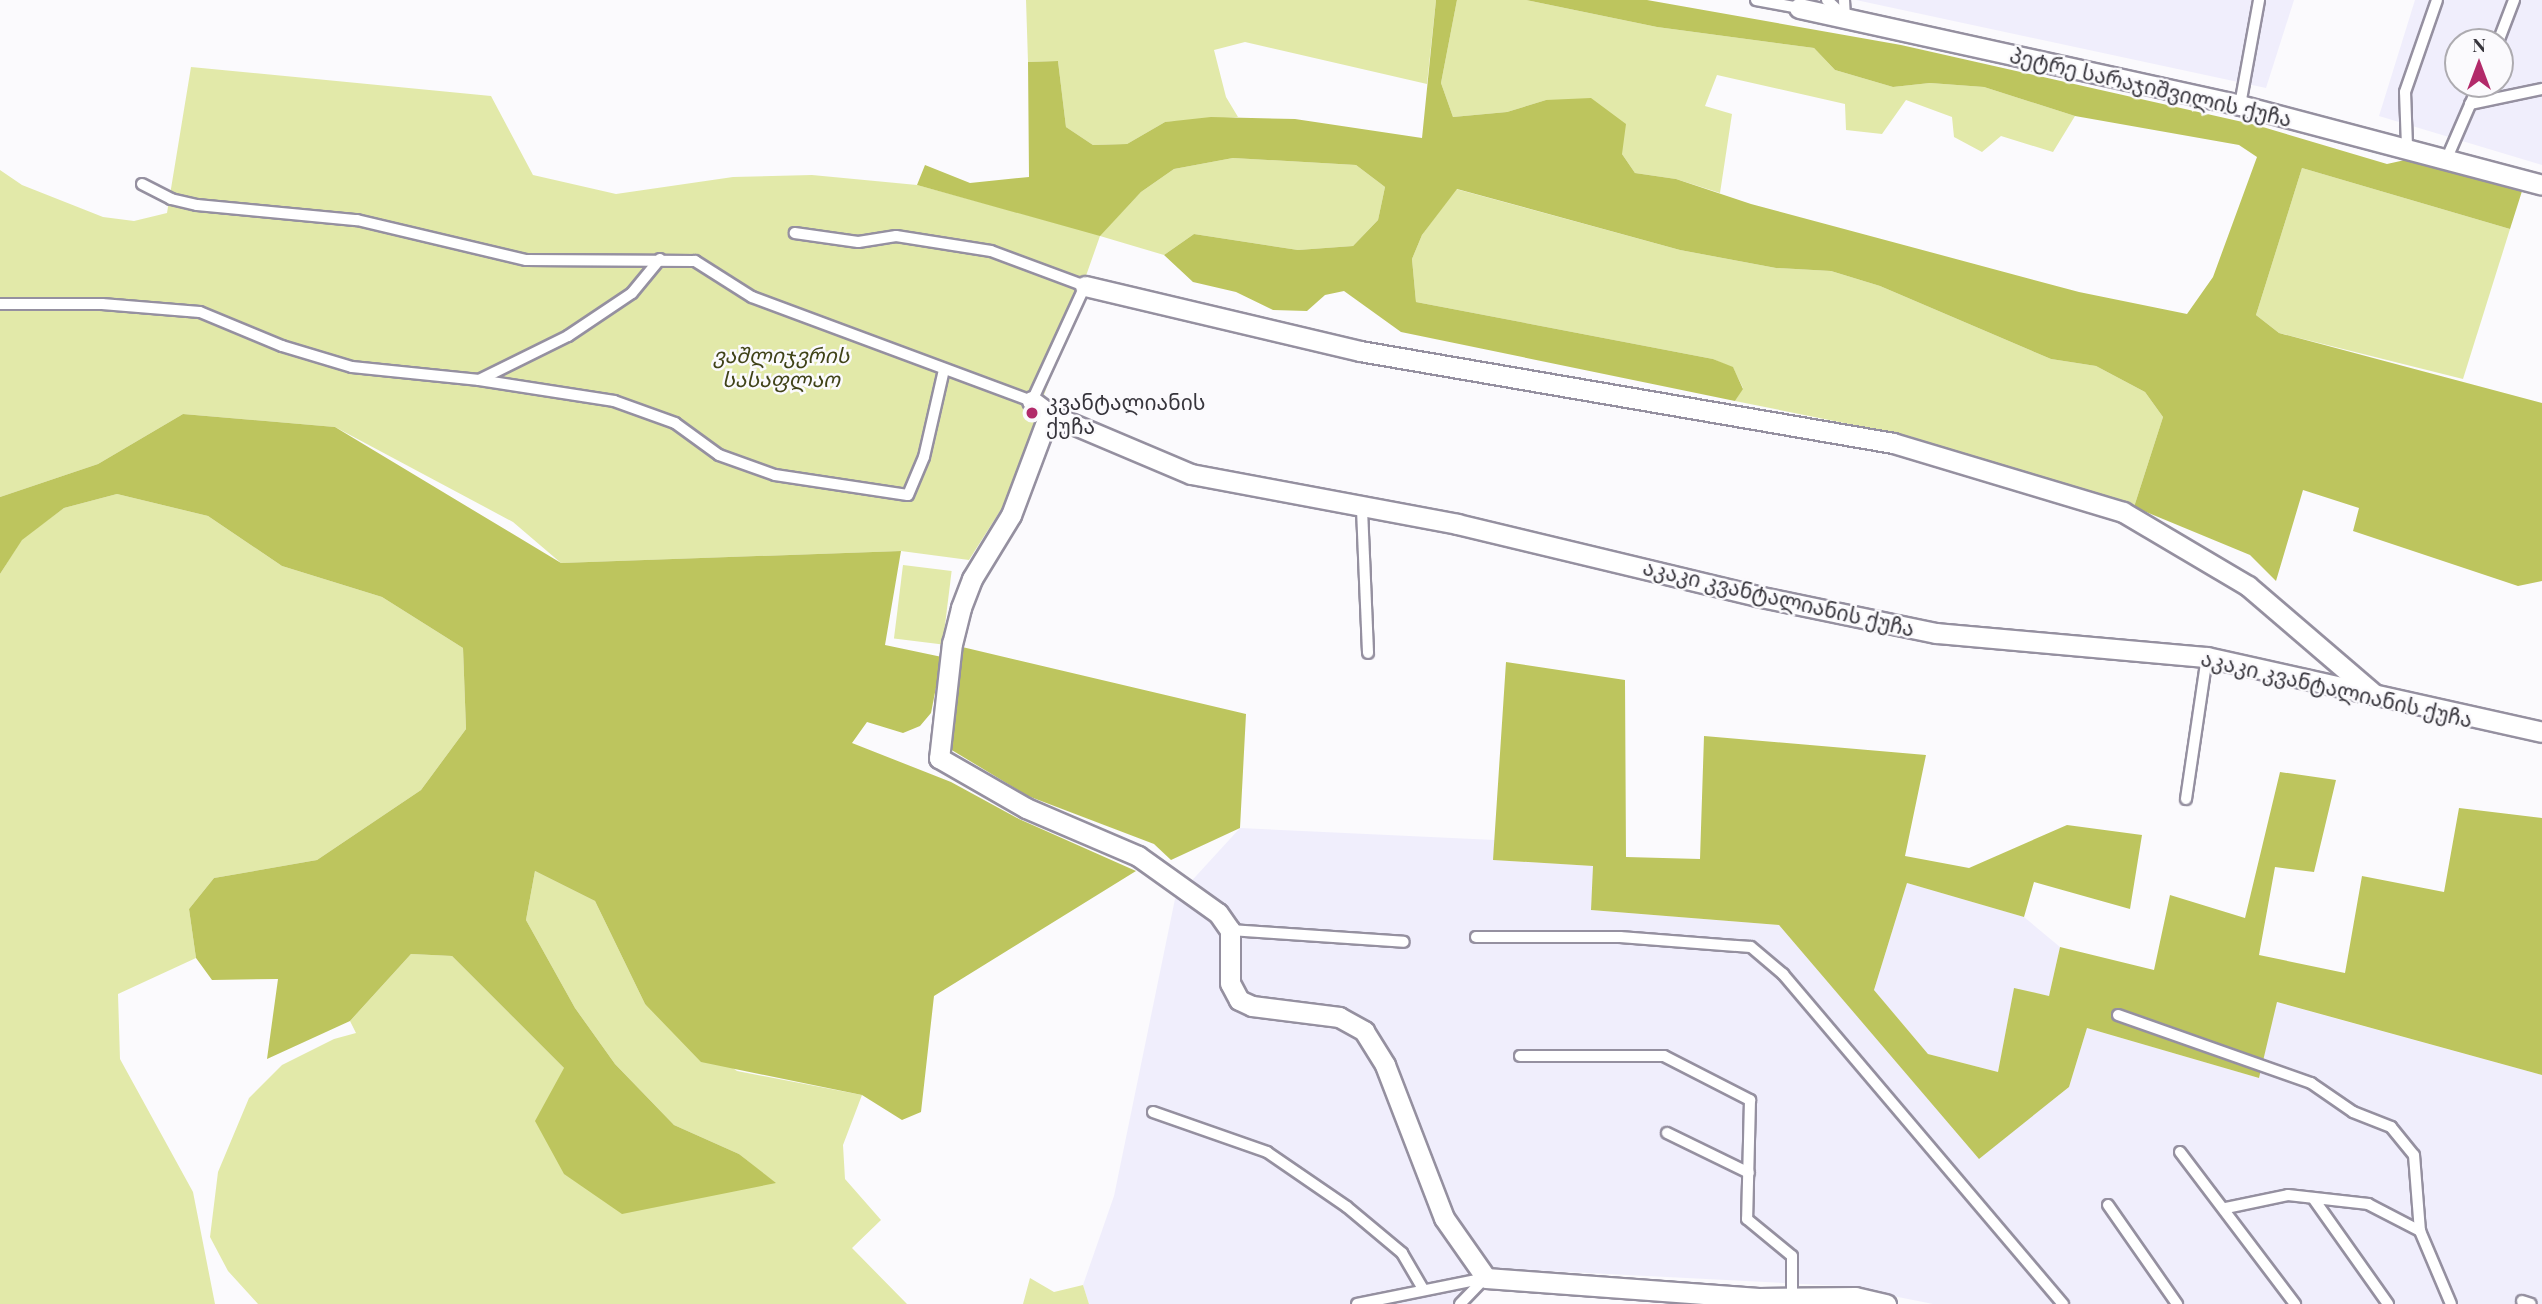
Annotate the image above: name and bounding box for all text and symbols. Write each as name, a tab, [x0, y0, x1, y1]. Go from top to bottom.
north arrow	[2444, 28, 2514, 98]
text: N	[2472, 31, 2486, 57]
street label: პეტრე სარაჯიშვილის ქუჩა	[2008, 41, 2294, 131]
park label: ვაშლიჯვრის სასაფლაო	[713, 341, 849, 391]
place label: კვანტალიანის ქუჩა	[1046, 388, 1205, 438]
marker: კვანტალიანის ქუჩა	[1024, 405, 1040, 421]
street label: აკაკი კვანტალიანის ქუჩა	[1641, 553, 1917, 641]
street label: აკაკი კვანტალიანის ქუჩა	[2199, 644, 2475, 732]

